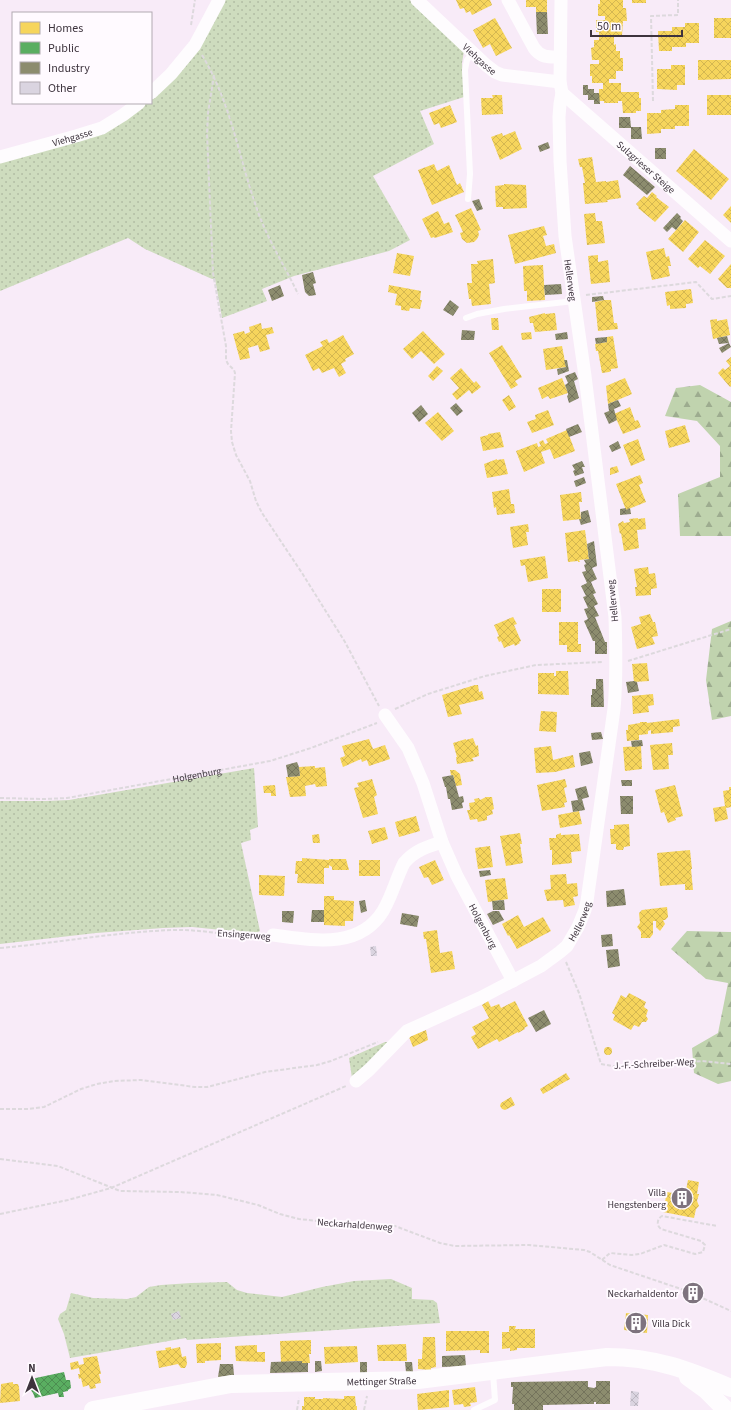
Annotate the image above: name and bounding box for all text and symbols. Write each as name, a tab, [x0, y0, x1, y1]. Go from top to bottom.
legend	[12, 12, 152, 104]
scale bar	[591, 12, 682, 38]
text: 50 m	[597, 18, 621, 35]
text: Homes	[48, 20, 83, 37]
text: Public	[48, 40, 80, 57]
street label: Viehgasse	[459, 40, 499, 79]
text: Industry	[48, 60, 90, 77]
text: Other	[48, 80, 78, 97]
street label: Viehgasse	[51, 125, 94, 150]
street label: Sulzgrieser Steige	[613, 138, 678, 197]
street label: Hellerweg	[560, 258, 580, 302]
street label: Hellerweg	[604, 579, 622, 623]
street label: Holgenburg	[172, 764, 223, 787]
street label: Hellerweg	[565, 900, 595, 944]
street label: Holgenburg	[465, 901, 501, 951]
street label: Ensingerweg	[217, 926, 271, 944]
street label: J.-F.-Schreiber-Weg	[614, 1055, 695, 1073]
building icon: Villa Hengstenberg	[669, 1185, 695, 1211]
place label: Villa Hengstenberg	[607, 1186, 666, 1212]
street label: Neckarhaldenweg	[317, 1215, 393, 1235]
building icon: Neckarhaldentor	[680, 1280, 706, 1306]
place label: Neckarhaldentor	[608, 1287, 679, 1301]
building icon: Villa Dick	[623, 1310, 649, 1336]
place label: Villa Dick	[652, 1317, 690, 1331]
north arrow	[12, 1358, 52, 1398]
text: N	[28, 1361, 36, 1376]
street label: Mettinger Straße	[347, 1374, 417, 1390]

